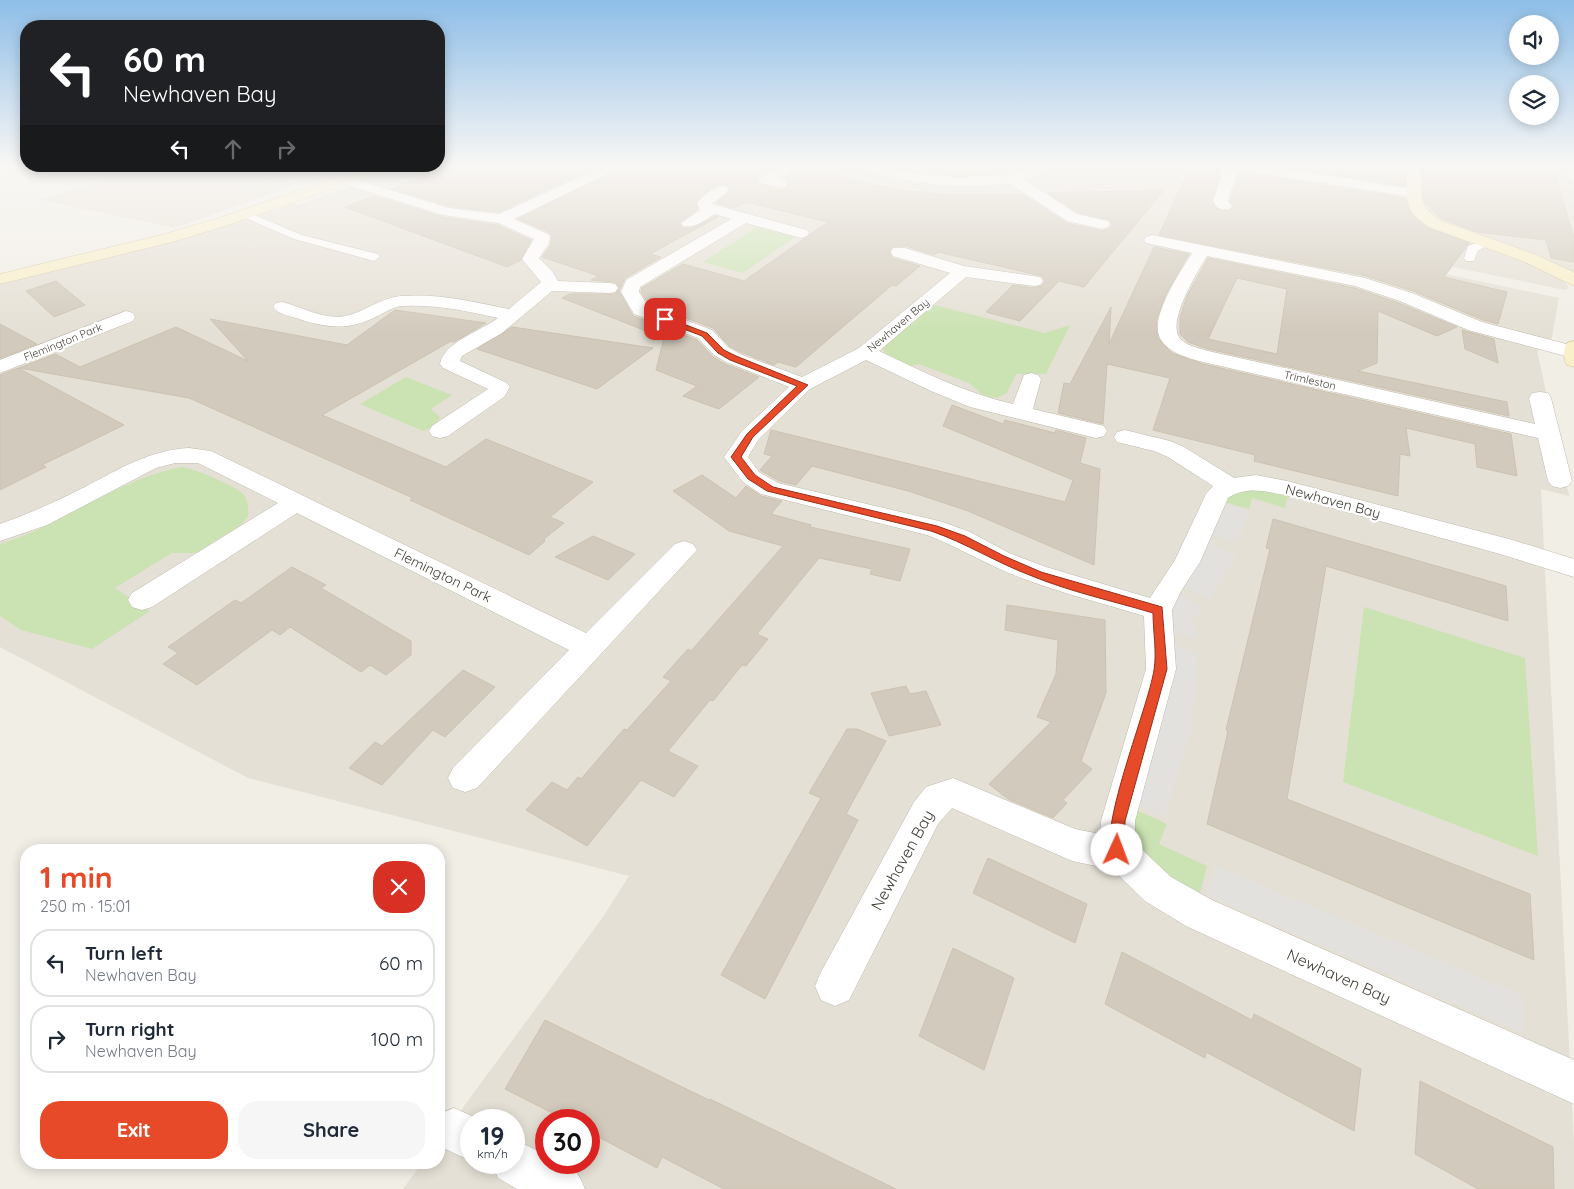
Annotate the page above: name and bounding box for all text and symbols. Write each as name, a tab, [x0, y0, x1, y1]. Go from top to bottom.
map controls	[1509, 15, 1559, 125]
button: sound	[1509, 15, 1559, 65]
text: 60 m	[123, 37, 206, 81]
icon: left	[40, 40, 105, 105]
button: layers	[1509, 75, 1559, 125]
text: Newhaven Bay	[123, 80, 276, 108]
icon: left	[166, 135, 194, 163]
icon: ahead	[219, 135, 247, 163]
icon: right	[272, 135, 300, 163]
street label: Newhaven Bay	[864, 295, 932, 355]
pin	[644, 298, 686, 340]
icon: arrive	[651, 305, 679, 333]
street label: Flemington Park	[22, 320, 104, 364]
street label: Trimleston	[1283, 367, 1337, 393]
street label: Newhaven Bay	[1284, 480, 1382, 522]
street label: Flemington Park	[391, 544, 495, 606]
street label: Newhaven Bay	[866, 806, 938, 914]
position arrow	[1090, 823, 1142, 875]
text: 1 min	[40, 858, 113, 896]
button: close	[373, 861, 425, 913]
text: 250 m · 15:01	[40, 896, 131, 916]
text: Turn left	[85, 941, 163, 965]
street label: Newhaven Bay	[1284, 944, 1394, 1008]
icon: left	[42, 949, 70, 977]
text: 60 m	[379, 951, 423, 975]
text: Newhaven Bay	[85, 965, 197, 985]
text: Turn right	[85, 1017, 174, 1041]
icon: right	[42, 1025, 70, 1053]
text: 100 m	[371, 1027, 423, 1051]
text: Newhaven Bay	[85, 1041, 197, 1061]
button: Exit	[40, 1101, 228, 1159]
button: Share	[238, 1101, 425, 1159]
speed limit sign: 30	[535, 1109, 600, 1174]
text: 19	[481, 1120, 504, 1151]
text: km/h	[477, 1146, 508, 1161]

